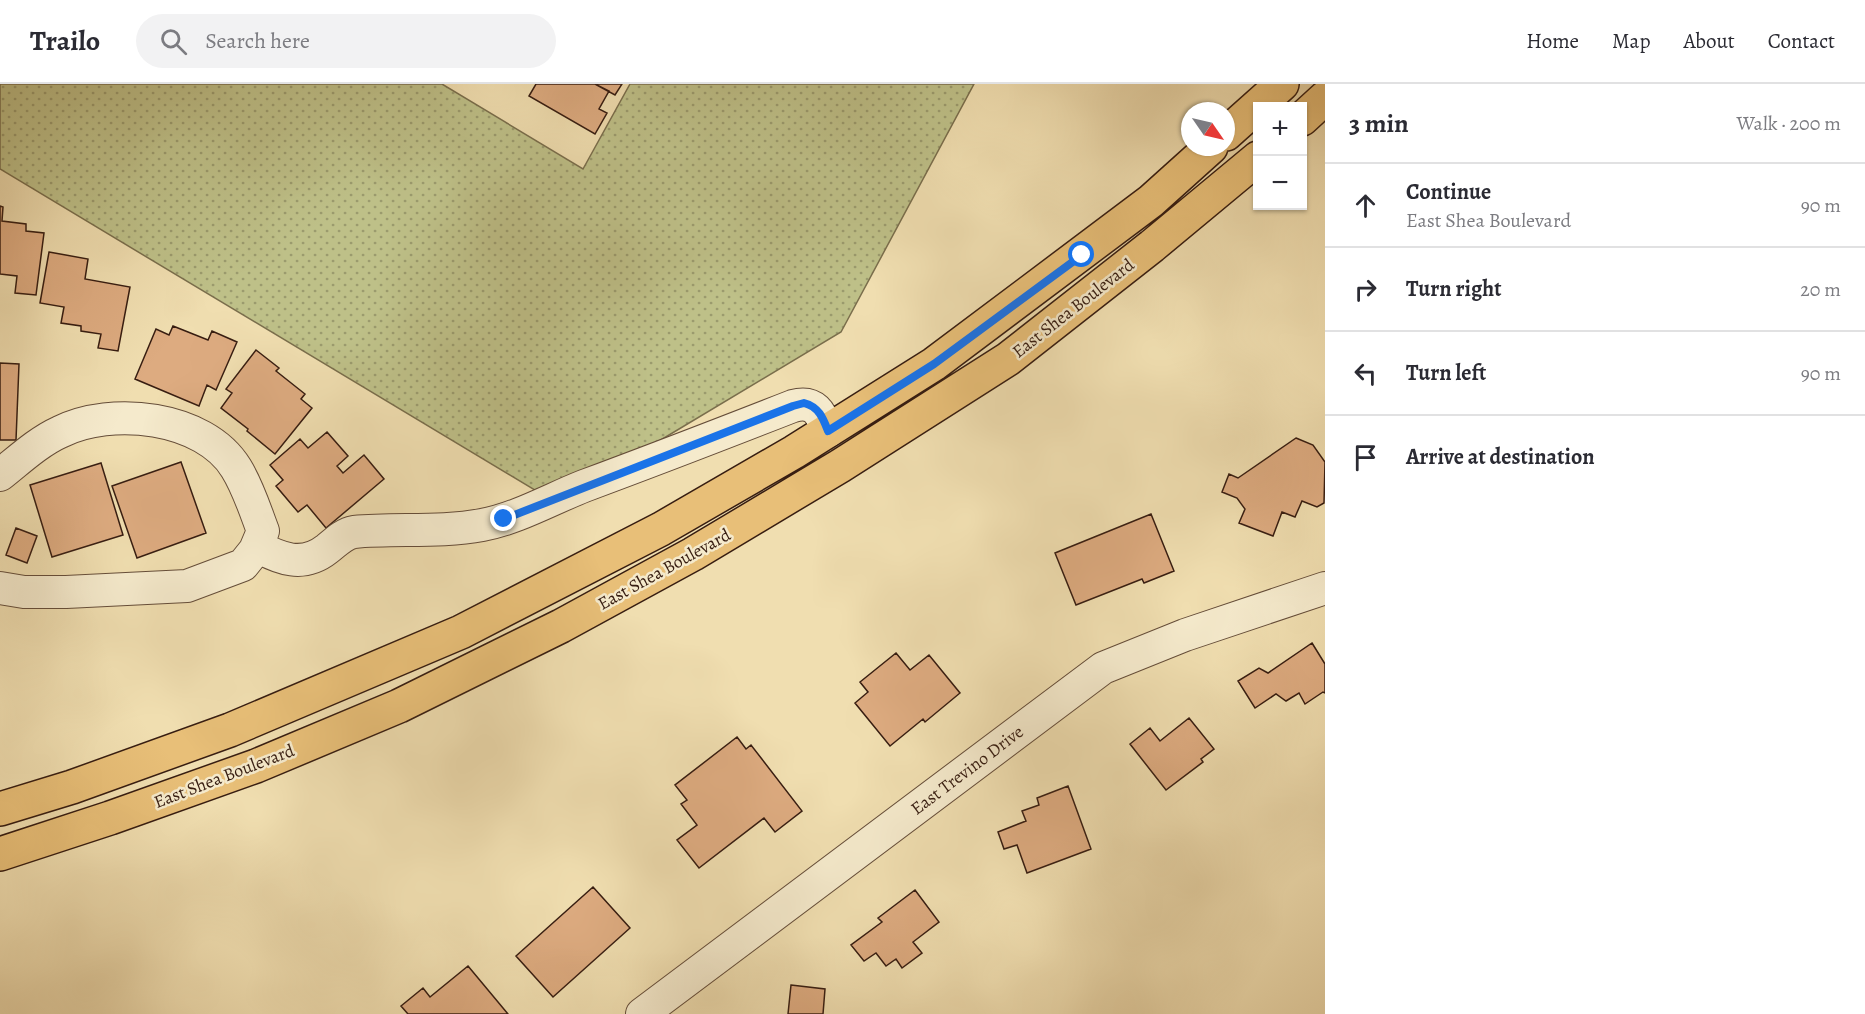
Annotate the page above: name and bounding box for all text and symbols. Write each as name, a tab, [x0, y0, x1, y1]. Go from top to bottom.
search box	[136, 14, 556, 68]
text: Trailo	[30, 22, 100, 60]
icon: search	[157, 25, 190, 58]
text: Search here	[205, 26, 310, 56]
text: Home	[1526, 27, 1579, 55]
text: Map	[1612, 27, 1650, 55]
text: About	[1683, 27, 1735, 55]
text: Contact	[1768, 27, 1835, 55]
north arrow	[1181, 102, 1235, 156]
map controls	[1253, 102, 1307, 210]
button: +	[1253, 102, 1307, 156]
text: 3 min	[1349, 106, 1409, 141]
text: Walk · 200 m	[1737, 110, 1841, 137]
button: −	[1253, 156, 1307, 210]
text: Continue	[1406, 177, 1491, 207]
icon: ahead	[1349, 189, 1382, 222]
text: 90 m	[1801, 192, 1841, 219]
text: East Shea Boulevard	[1406, 207, 1571, 234]
route start	[1068, 241, 1094, 267]
street label: East Shea Boulevard	[1007, 253, 1139, 363]
icon: right	[1349, 273, 1382, 306]
text: Turn right	[1406, 274, 1502, 304]
text: 20 m	[1800, 276, 1841, 303]
icon: left	[1349, 357, 1382, 390]
text: Turn left	[1406, 358, 1486, 388]
text: 90 m	[1801, 360, 1841, 387]
icon: arrive	[1349, 441, 1382, 474]
text: Arrive at destination	[1406, 442, 1595, 472]
route end	[490, 505, 516, 531]
street label: East Shea Boulevard	[593, 522, 735, 616]
street label: East Trevino Drive	[906, 720, 1028, 820]
street label: East Shea Boulevard	[150, 738, 298, 814]

